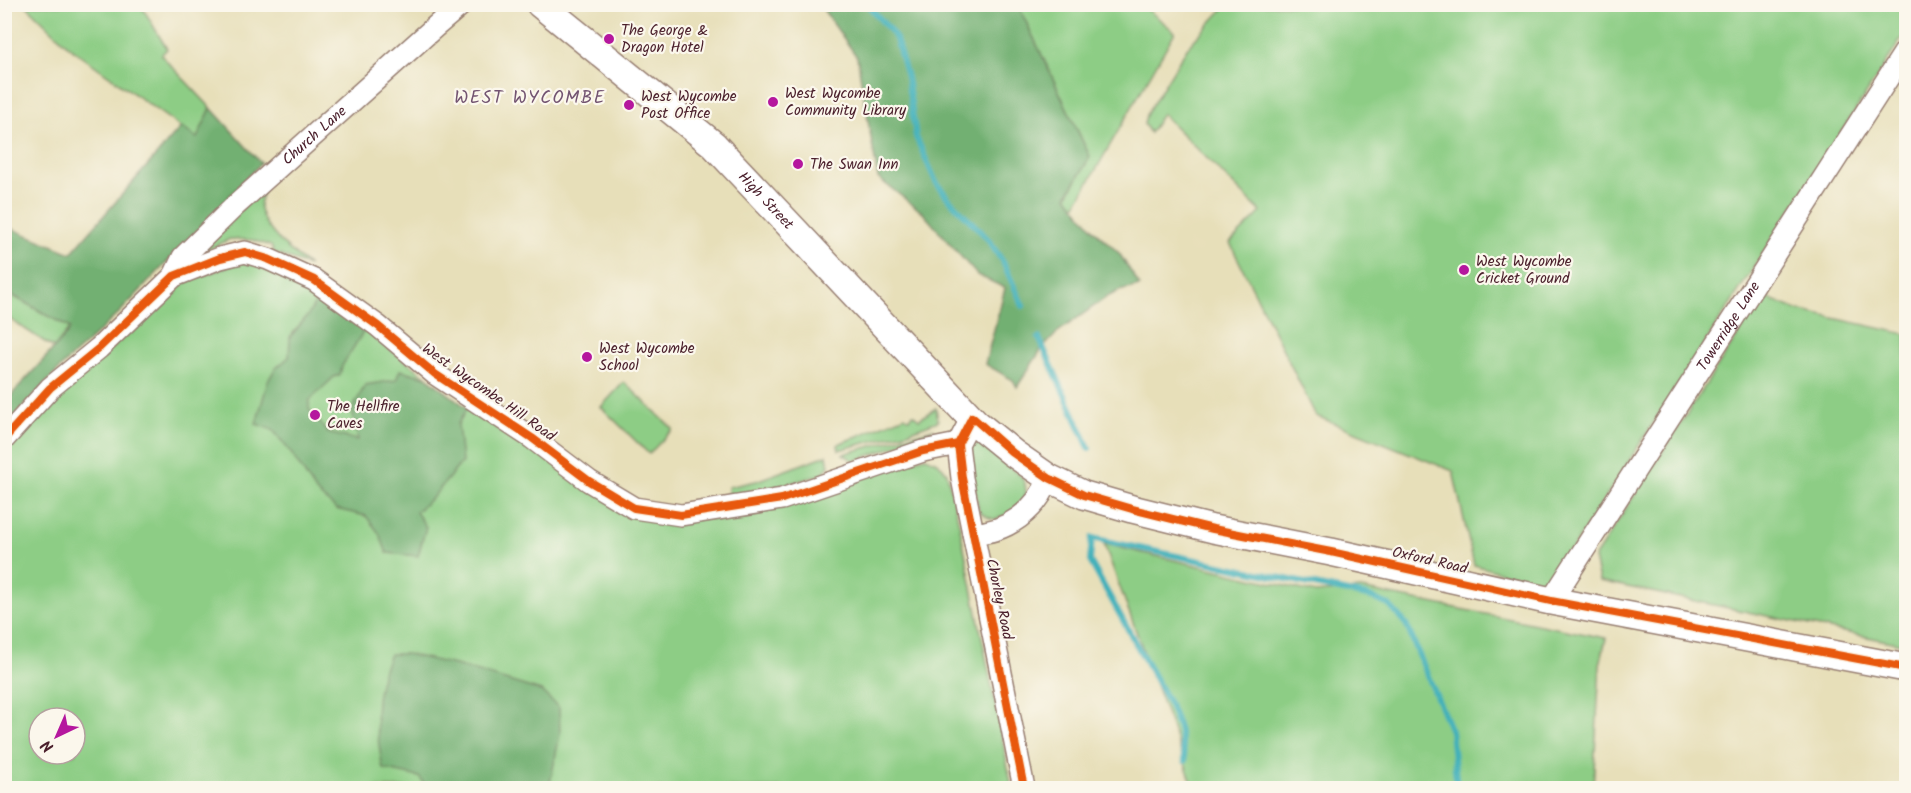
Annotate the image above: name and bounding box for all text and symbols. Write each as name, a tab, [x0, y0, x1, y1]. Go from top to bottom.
place label: The George & Dragon Hotel	[621, 19, 708, 60]
marker: The George & Dragon Hotel	[602, 32, 616, 46]
place label: West Wycombe Community Library	[785, 82, 907, 123]
district label: WEST WYCOMBE	[454, 84, 606, 113]
place label: West Wycombe Post Office	[641, 85, 737, 126]
marker: West Wycombe Community Library	[766, 95, 780, 109]
marker: West Wycombe Post Office	[622, 98, 636, 112]
street label: Church Lane	[277, 100, 353, 172]
place label: The Swan Inn	[810, 153, 899, 177]
marker: The Swan Inn	[791, 157, 805, 171]
street label: High Street	[732, 166, 799, 236]
place label: West Wycombe Cricket Ground	[1476, 250, 1572, 291]
marker: West Wycombe Cricket Ground	[1457, 263, 1471, 277]
street label: Towerridge Lane	[1691, 277, 1767, 376]
place label: West Wycombe School	[599, 337, 695, 378]
street label: West Wycombe Hill Road	[417, 338, 561, 448]
marker: West Wycombe School	[580, 350, 594, 364]
place label: The Hellfire Caves	[327, 395, 400, 436]
marker: The Hellfire Caves	[308, 408, 322, 422]
street label: Oxford Road	[1390, 541, 1470, 581]
street label: Chorley Road	[979, 556, 1019, 642]
north arrow	[27, 706, 87, 766]
text: N	[35, 733, 60, 758]

